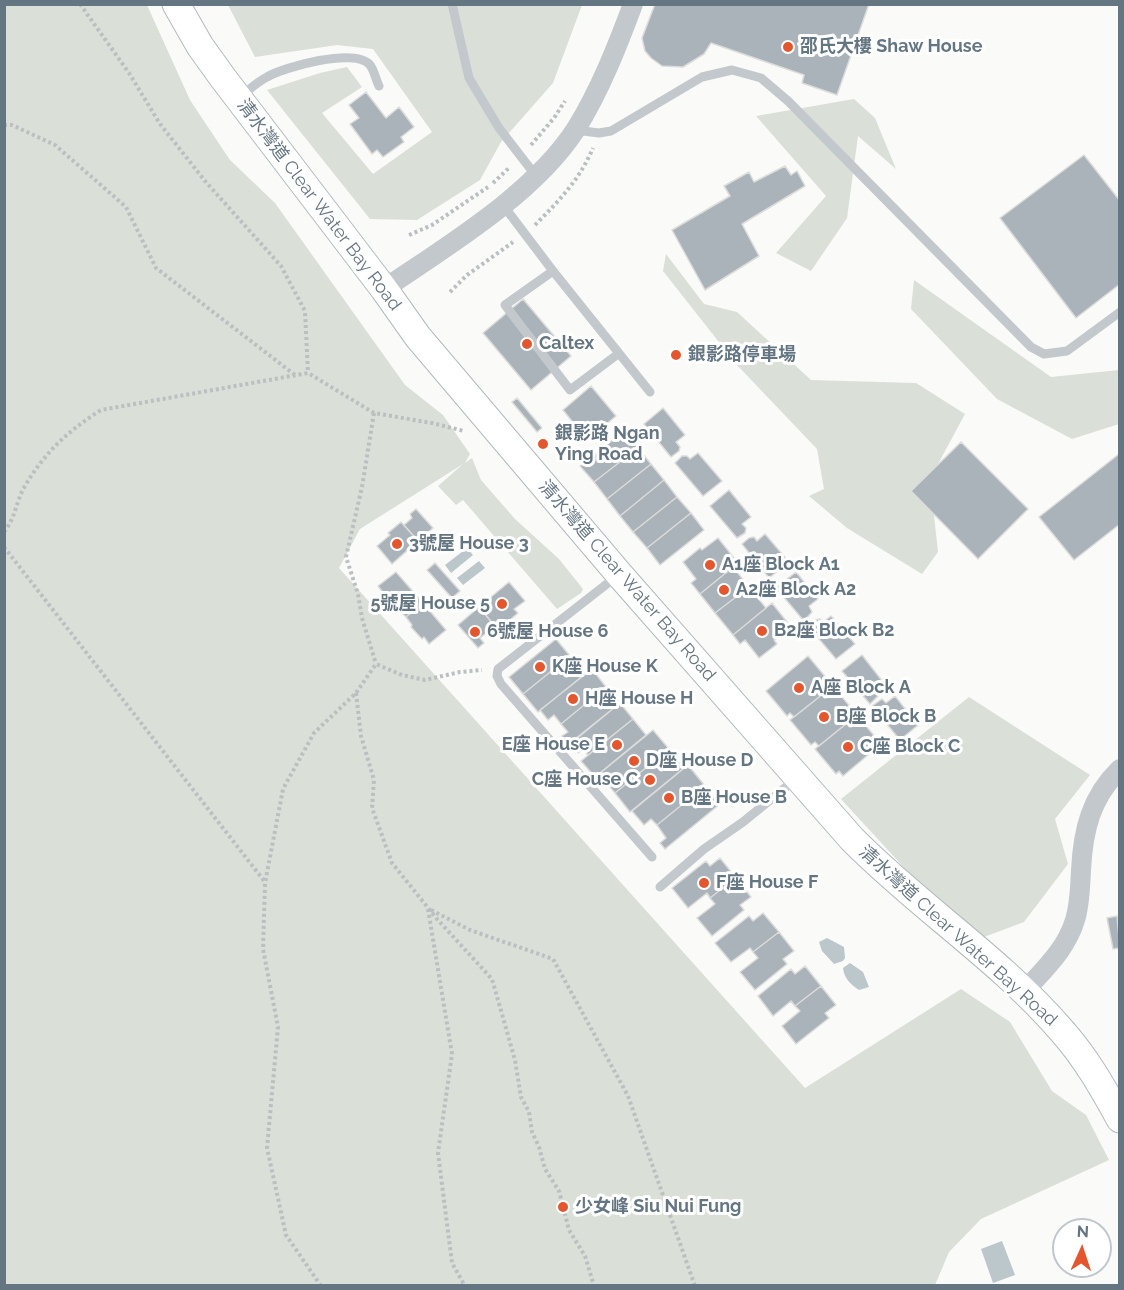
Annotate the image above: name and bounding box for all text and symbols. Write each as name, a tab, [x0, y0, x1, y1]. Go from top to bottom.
place label: 邵氏大樓 Shaw House	[800, 36, 983, 58]
marker: 邵氏大樓 Shaw House	[781, 40, 795, 54]
street label: 清水灣道 Clear Water Bay Road	[232, 95, 406, 315]
place label: Caltex	[539, 333, 594, 355]
marker: Caltex	[520, 337, 534, 351]
place label: 銀影路停車場	[688, 344, 796, 366]
marker: 銀影路停車場	[669, 348, 683, 362]
place label: 銀影路 Ngan Ying Road	[555, 423, 660, 466]
marker: 銀影路 Ngan Ying Road	[536, 437, 550, 451]
street label: 清水灣道 Clear Water Bay Road	[534, 476, 720, 686]
place label: 3號屋 House 3	[409, 533, 529, 555]
marker: 3號屋 House 3	[390, 537, 404, 551]
place label: A1座 Block A1	[722, 554, 840, 576]
marker: A1座 Block A1	[703, 558, 717, 572]
place label: A2座 Block A2	[736, 579, 856, 601]
marker: A2座 Block A2	[717, 583, 731, 597]
place label: 5號屋 House 5	[370, 593, 490, 615]
marker: 5號屋 House 5	[495, 597, 509, 611]
place label: B2座 Block B2	[774, 620, 894, 642]
place label: 6號屋 House 6	[487, 621, 608, 643]
marker: B2座 Block B2	[755, 624, 769, 638]
marker: 6號屋 House 6	[468, 625, 482, 639]
place label: K座 House K	[552, 656, 658, 678]
marker: K座 House K	[533, 660, 547, 674]
place label: A座 Block A	[811, 677, 911, 699]
marker: A座 Block A	[792, 681, 806, 695]
place label: H座 House H	[585, 688, 693, 710]
marker: H座 House H	[566, 692, 580, 706]
place label: B座 Block B	[836, 706, 936, 728]
marker: B座 Block B	[817, 710, 831, 724]
place label: E座 House E	[502, 734, 605, 756]
place label: C座 Block C	[860, 736, 960, 758]
marker: E座 House E	[610, 738, 624, 752]
marker: C座 Block C	[841, 740, 855, 754]
place label: D座 House D	[646, 750, 753, 772]
marker: D座 House D	[627, 754, 641, 768]
place label: C座 House C	[532, 769, 638, 791]
marker: C座 House C	[643, 773, 657, 787]
place label: B座 House B	[681, 787, 787, 809]
marker: B座 House B	[662, 791, 676, 805]
street label: 清水灣道 Clear Water Bay Road	[854, 841, 1062, 1031]
place label: F座 House F	[716, 872, 818, 894]
marker: F座 House F	[697, 876, 711, 890]
place label: 少女峰 Siu Nui Fung	[575, 1196, 742, 1218]
marker: 少女峰 Siu Nui Fung	[556, 1200, 570, 1214]
north arrow	[1052, 1218, 1112, 1278]
text: N	[1076, 1222, 1089, 1241]

